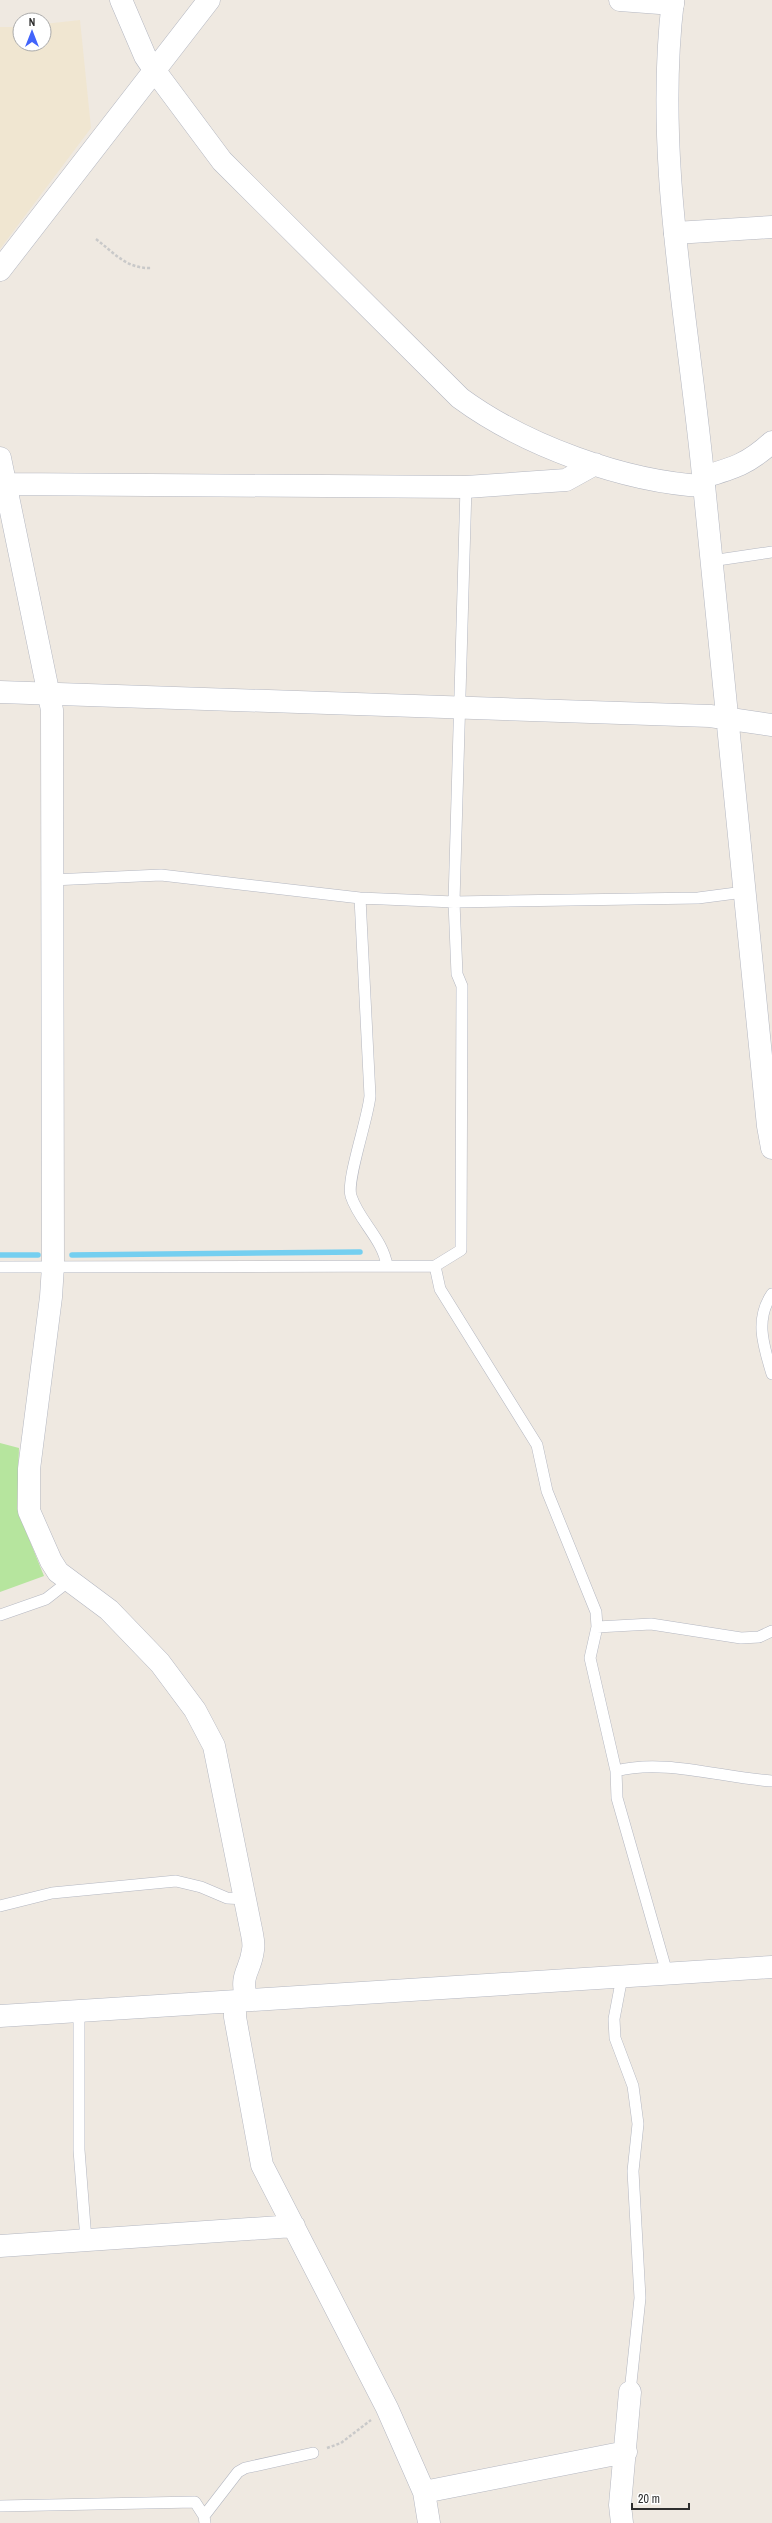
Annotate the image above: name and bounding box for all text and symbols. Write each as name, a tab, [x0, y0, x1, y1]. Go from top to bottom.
north arrow	[12, 12, 52, 52]
text: N	[29, 15, 35, 29]
scale bar	[632, 2485, 689, 2511]
text: 20 m	[638, 2491, 660, 2507]

